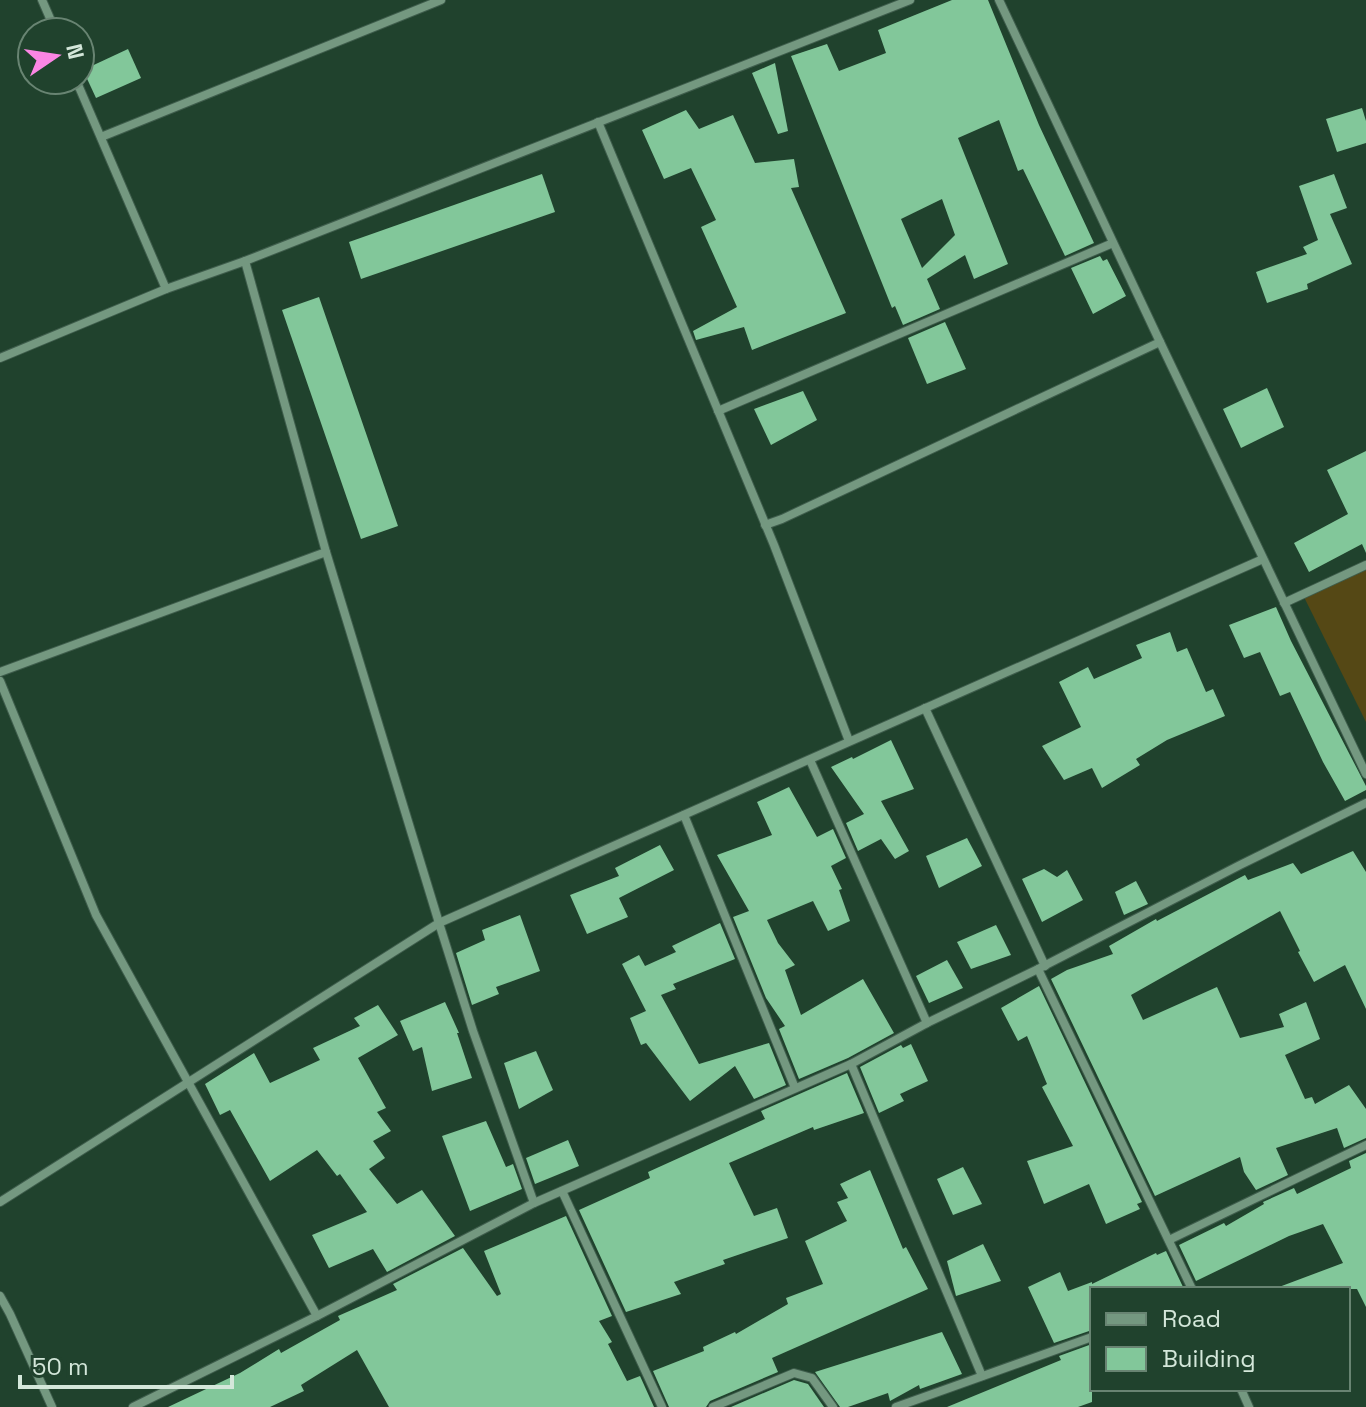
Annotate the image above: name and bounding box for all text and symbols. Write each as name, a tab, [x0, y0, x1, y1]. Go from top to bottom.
north arrow	[16, 16, 96, 96]
text: N	[60, 41, 91, 62]
legend	[1090, 1287, 1350, 1391]
text: Road	[1162, 1303, 1221, 1334]
scale bar	[20, 1339, 232, 1389]
text: Building	[1162, 1343, 1256, 1374]
text: 50 m	[32, 1351, 89, 1382]

